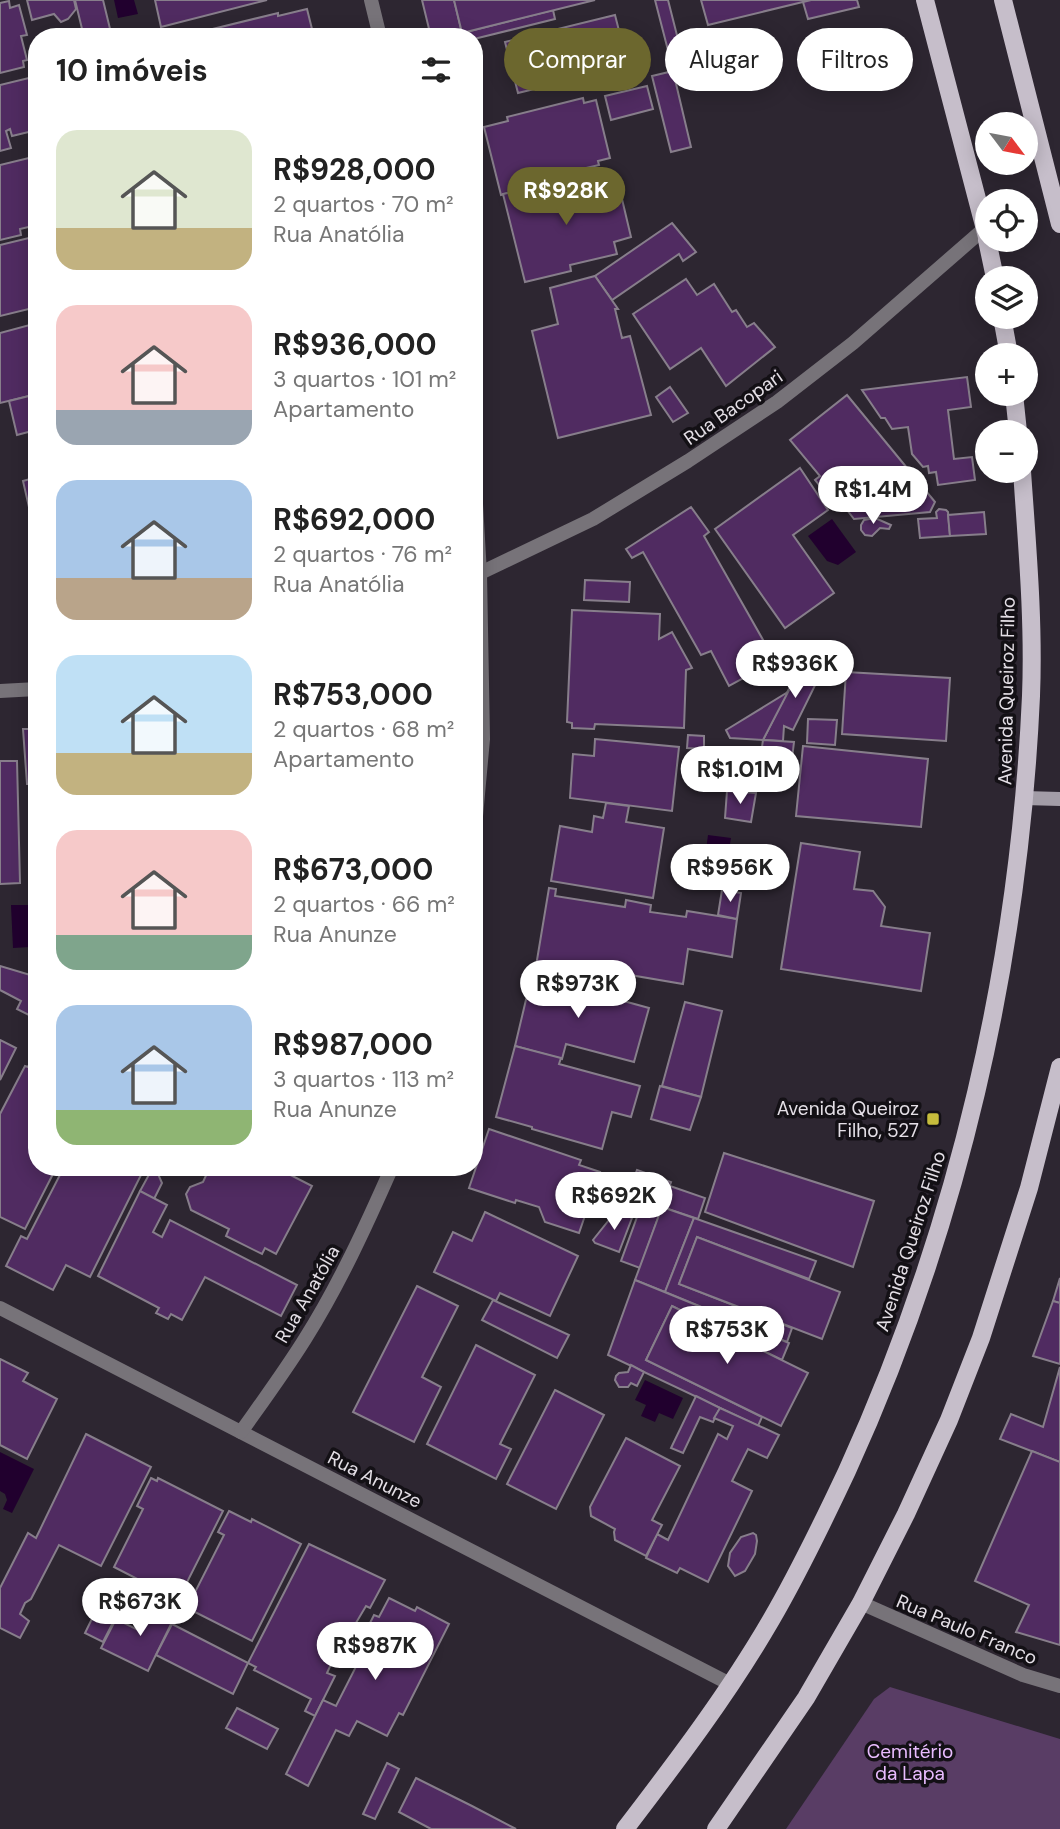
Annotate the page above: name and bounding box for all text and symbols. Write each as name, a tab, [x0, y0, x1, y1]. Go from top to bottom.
chip: Comprar	[504, 28, 651, 91]
chip: Alugar	[665, 28, 783, 91]
chip: Filtros	[797, 28, 913, 91]
text: 10 imóveis	[56, 51, 208, 90]
icon: filters	[417, 51, 455, 89]
north arrow	[975, 112, 1038, 175]
map controls	[975, 112, 1038, 483]
text: R$928,000	[273, 150, 436, 189]
icon: home	[112, 158, 196, 242]
pin: R$928K	[509, 168, 623, 227]
text: R$928K	[523, 175, 609, 205]
text: 2 quartos · 70 m²	[273, 189, 454, 219]
button: locate	[975, 189, 1038, 252]
text: Rua Anatólia	[273, 219, 405, 249]
button: layers	[975, 266, 1038, 329]
text: R$936,000	[273, 325, 437, 364]
icon: home	[112, 333, 196, 417]
button: +	[975, 343, 1038, 406]
text: 3 quartos · 101 m²	[273, 364, 456, 394]
street label: Rua Bacopari	[679, 364, 788, 451]
text: Apartamento	[273, 394, 414, 424]
button: −	[975, 420, 1038, 483]
pin: R$1.4M	[816, 466, 930, 526]
text: R$1.4M	[834, 474, 912, 504]
text: R$692,000	[273, 500, 435, 539]
icon: home	[112, 508, 196, 592]
text: 2 quartos · 76 m²	[273, 539, 452, 569]
text: Rua Anatólia	[273, 569, 405, 599]
street label: Avenida Queiroz Filho	[992, 597, 1021, 785]
pin: R$936K	[738, 640, 852, 700]
text: R$936K	[752, 648, 838, 678]
text: R$753,000	[273, 675, 433, 714]
icon: home	[112, 683, 196, 767]
text: 2 quartos · 68 m²	[273, 714, 454, 744]
text: Apartamento	[273, 744, 414, 774]
pin: R$1.01M	[675, 746, 805, 806]
text: R$1.01M	[697, 754, 783, 784]
pin: R$956K	[673, 844, 787, 904]
text: R$673,000	[273, 850, 433, 889]
text: R$956K	[687, 852, 773, 882]
icon: home	[112, 858, 196, 942]
text: 2 quartos · 66 m²	[273, 889, 455, 919]
text: Rua Anunze	[273, 919, 397, 949]
pin: R$973K	[521, 960, 635, 1020]
text: R$973K	[536, 968, 620, 998]
text: R$987,000	[273, 1025, 433, 1064]
icon: home	[112, 1033, 196, 1117]
text: 3 quartos · 113 m²	[273, 1064, 454, 1094]
text: Rua Anunze	[273, 1094, 397, 1124]
place label: Avenida Queiroz Filho, 527	[777, 1096, 919, 1143]
marker: Avenida Queiroz Filho, 527	[925, 1111, 941, 1127]
street label: Avenida Queiroz Filho	[869, 1148, 951, 1335]
pin: R$692K	[557, 1172, 671, 1232]
text: R$692K	[571, 1180, 657, 1210]
street label: Rua Anatólia	[269, 1241, 345, 1348]
pin: R$753K	[670, 1306, 784, 1366]
text: R$753K	[685, 1314, 769, 1344]
street label: Rua Anunze	[323, 1445, 426, 1514]
pin: R$673K	[83, 1578, 197, 1638]
text: R$673K	[98, 1586, 182, 1616]
street label: Rua Paulo Franco	[893, 1589, 1041, 1670]
pin: R$987K	[318, 1622, 432, 1682]
text: R$987K	[333, 1630, 417, 1660]
park label: Cemitério da Lapa	[867, 1739, 953, 1786]

